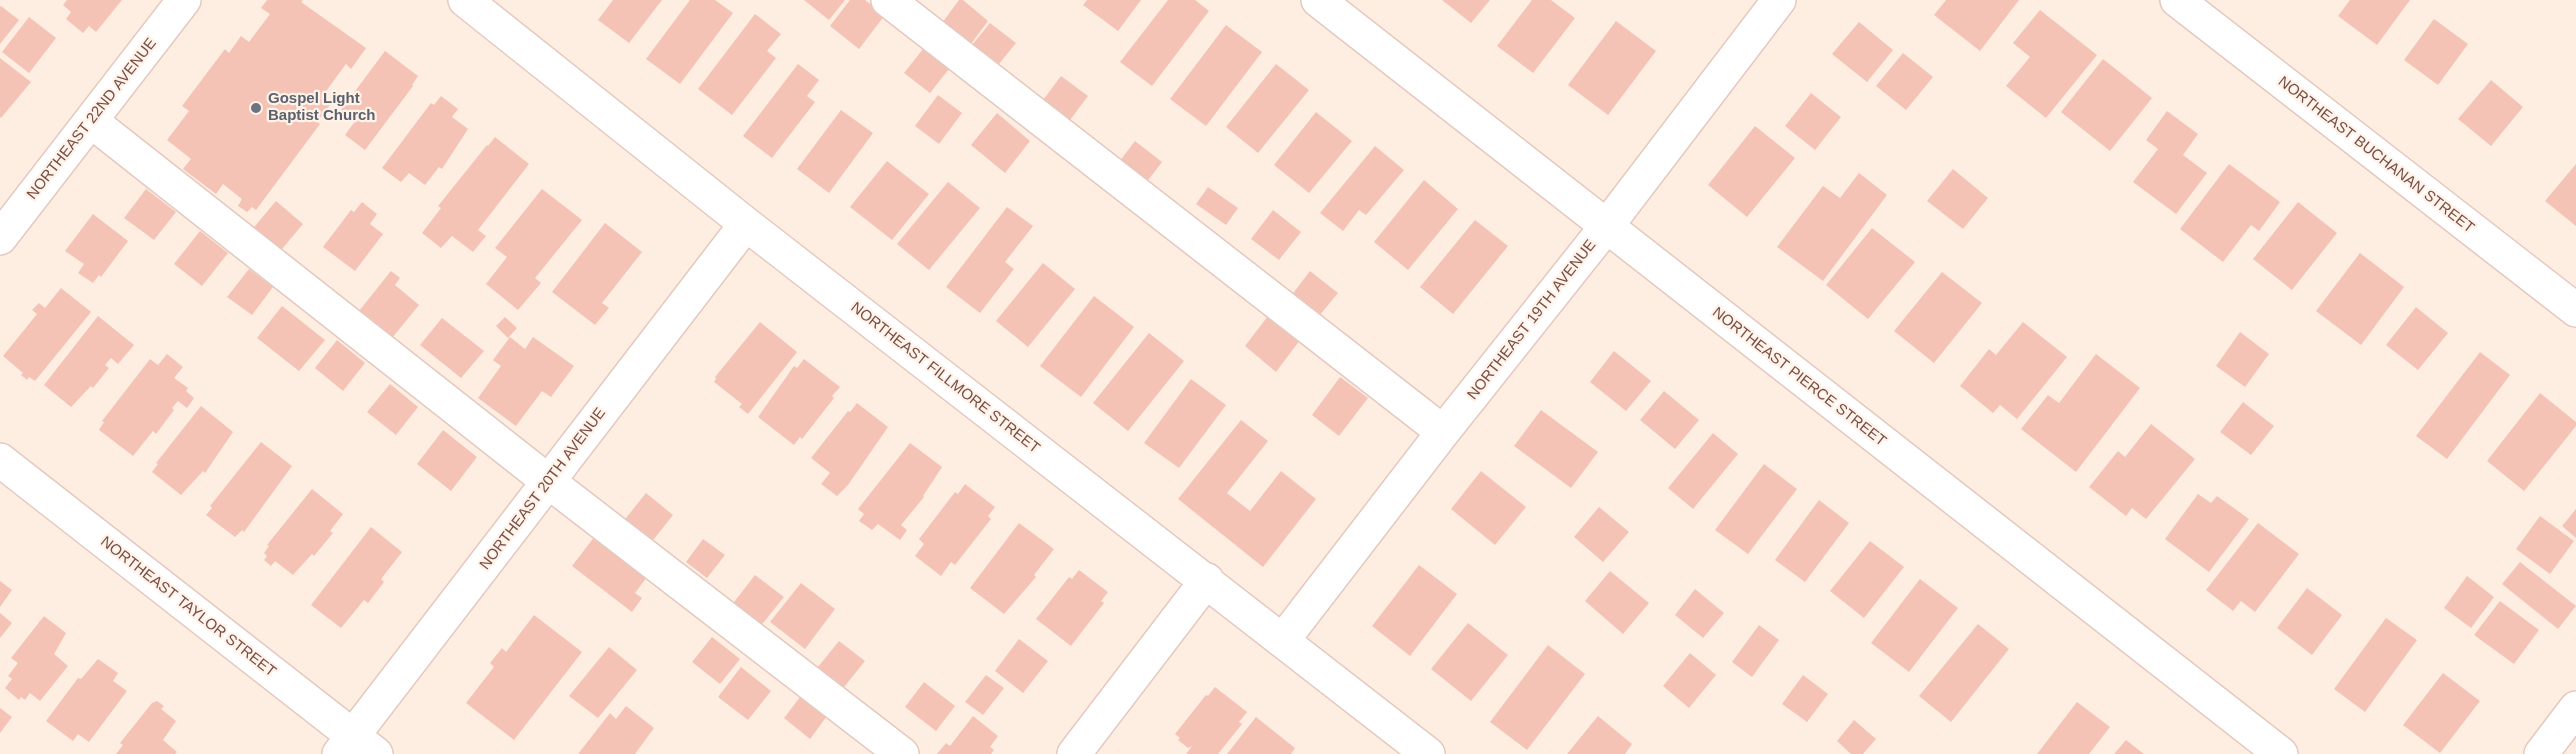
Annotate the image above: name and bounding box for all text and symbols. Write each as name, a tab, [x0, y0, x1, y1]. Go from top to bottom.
street label: NORTHEAST 22ND AVENUE	[23, 35, 161, 203]
street label: NORTHEAST BUCHANAN STREET	[2274, 73, 2478, 237]
place label: Gospel Light Baptist Church	[268, 90, 376, 125]
marker: Gospel Light Baptist Church	[249, 101, 263, 115]
street label: NORTHEAST 19TH AVENUE	[1464, 237, 1600, 403]
street label: NORTHEAST FILLMORE STREET	[847, 299, 1043, 457]
street label: NORTHEAST PIERCE STREET	[1709, 304, 1889, 450]
street label: NORTHEAST 20TH AVENUE	[476, 405, 610, 573]
street label: NORTHEAST TAYLOR STREET	[97, 533, 279, 681]

